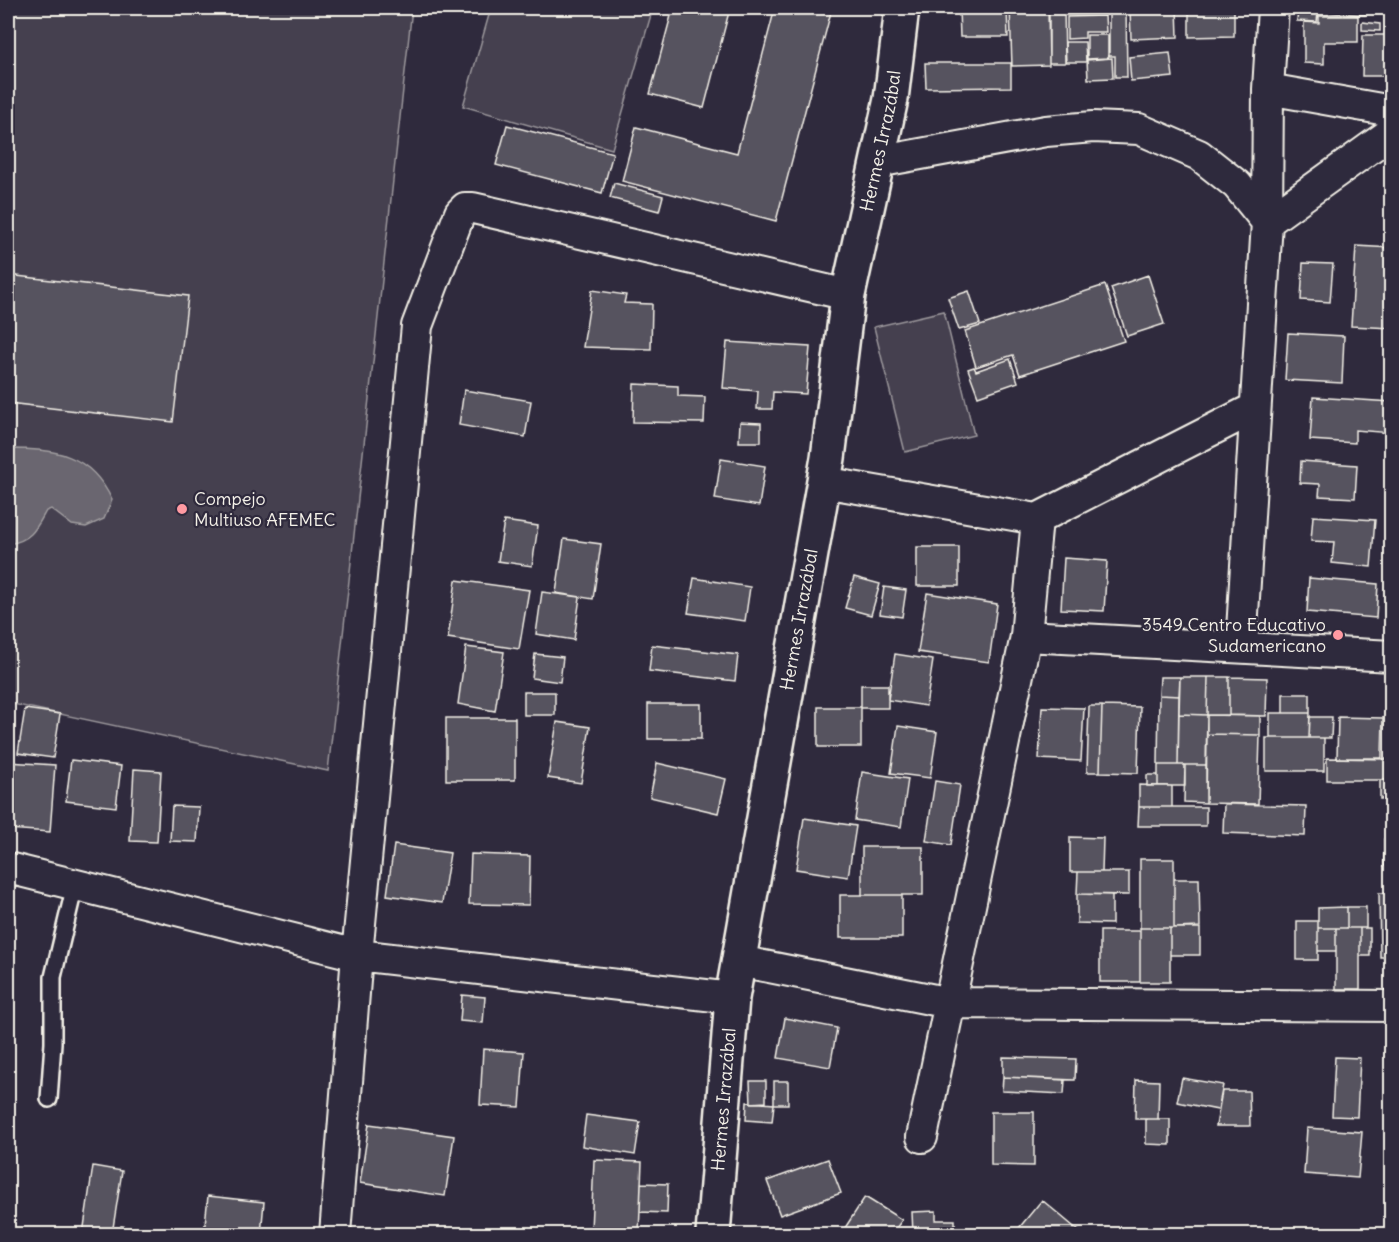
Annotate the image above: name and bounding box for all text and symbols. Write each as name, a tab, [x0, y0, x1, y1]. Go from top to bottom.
street label: Hermes Irrazábal	[855, 69, 905, 214]
place label: Compejo Multiuso AFEMEC	[194, 487, 335, 531]
marker: Compejo Multiuso AFEMEC	[175, 502, 189, 516]
street label: Hermes Irrazábal	[775, 547, 823, 692]
place label: 3549 Centro Educativo Sudamericano	[1142, 613, 1326, 657]
marker: 3549 Centro Educativo Sudamericano	[1331, 628, 1345, 642]
street label: Hermes Irrazábal	[706, 1027, 741, 1172]

